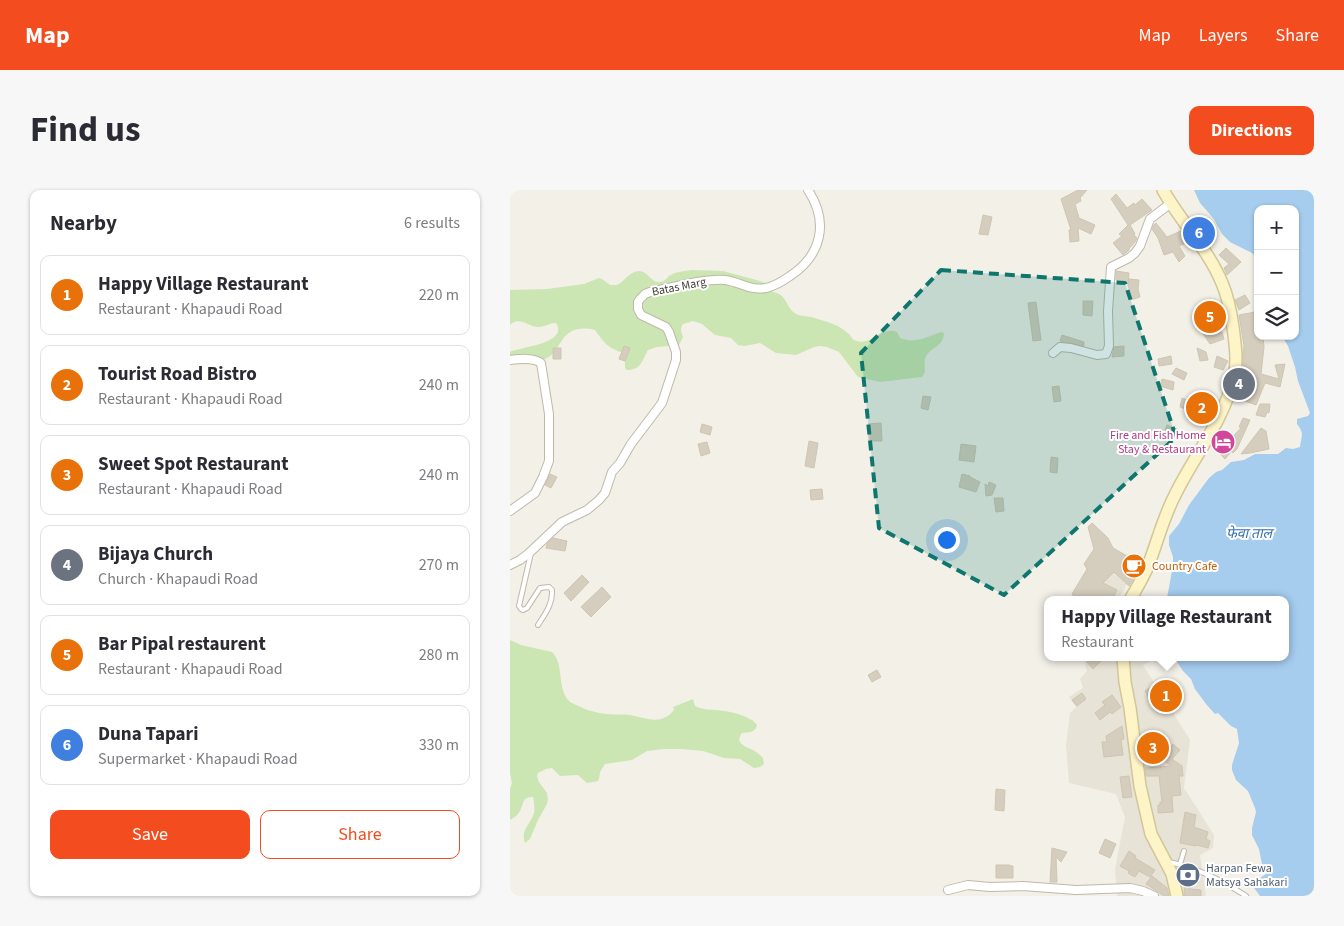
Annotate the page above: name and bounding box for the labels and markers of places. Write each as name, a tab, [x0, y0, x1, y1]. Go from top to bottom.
pin: 6	[1183, 214, 1215, 252]
pin: 5	[1194, 298, 1226, 336]
pin: 4	[1223, 365, 1255, 403]
pin: 2	[1186, 389, 1218, 427]
place label: Fire and Fish Home Stay & Restaurant	[1110, 427, 1206, 458]
hotel icon: Fire and Fish Home Stay & Restaurant	[1210, 429, 1236, 455]
cafe icon: Country Cafe	[1121, 553, 1147, 579]
place label: Country Cafe	[1152, 558, 1217, 575]
pin: 1	[1150, 677, 1182, 715]
pin: 3	[1137, 729, 1169, 767]
place label: Harpan Fewa Matsya Sahakari	[1206, 860, 1287, 891]
bank icon: Harpan Fewa Matsya Sahakari	[1175, 862, 1201, 888]

